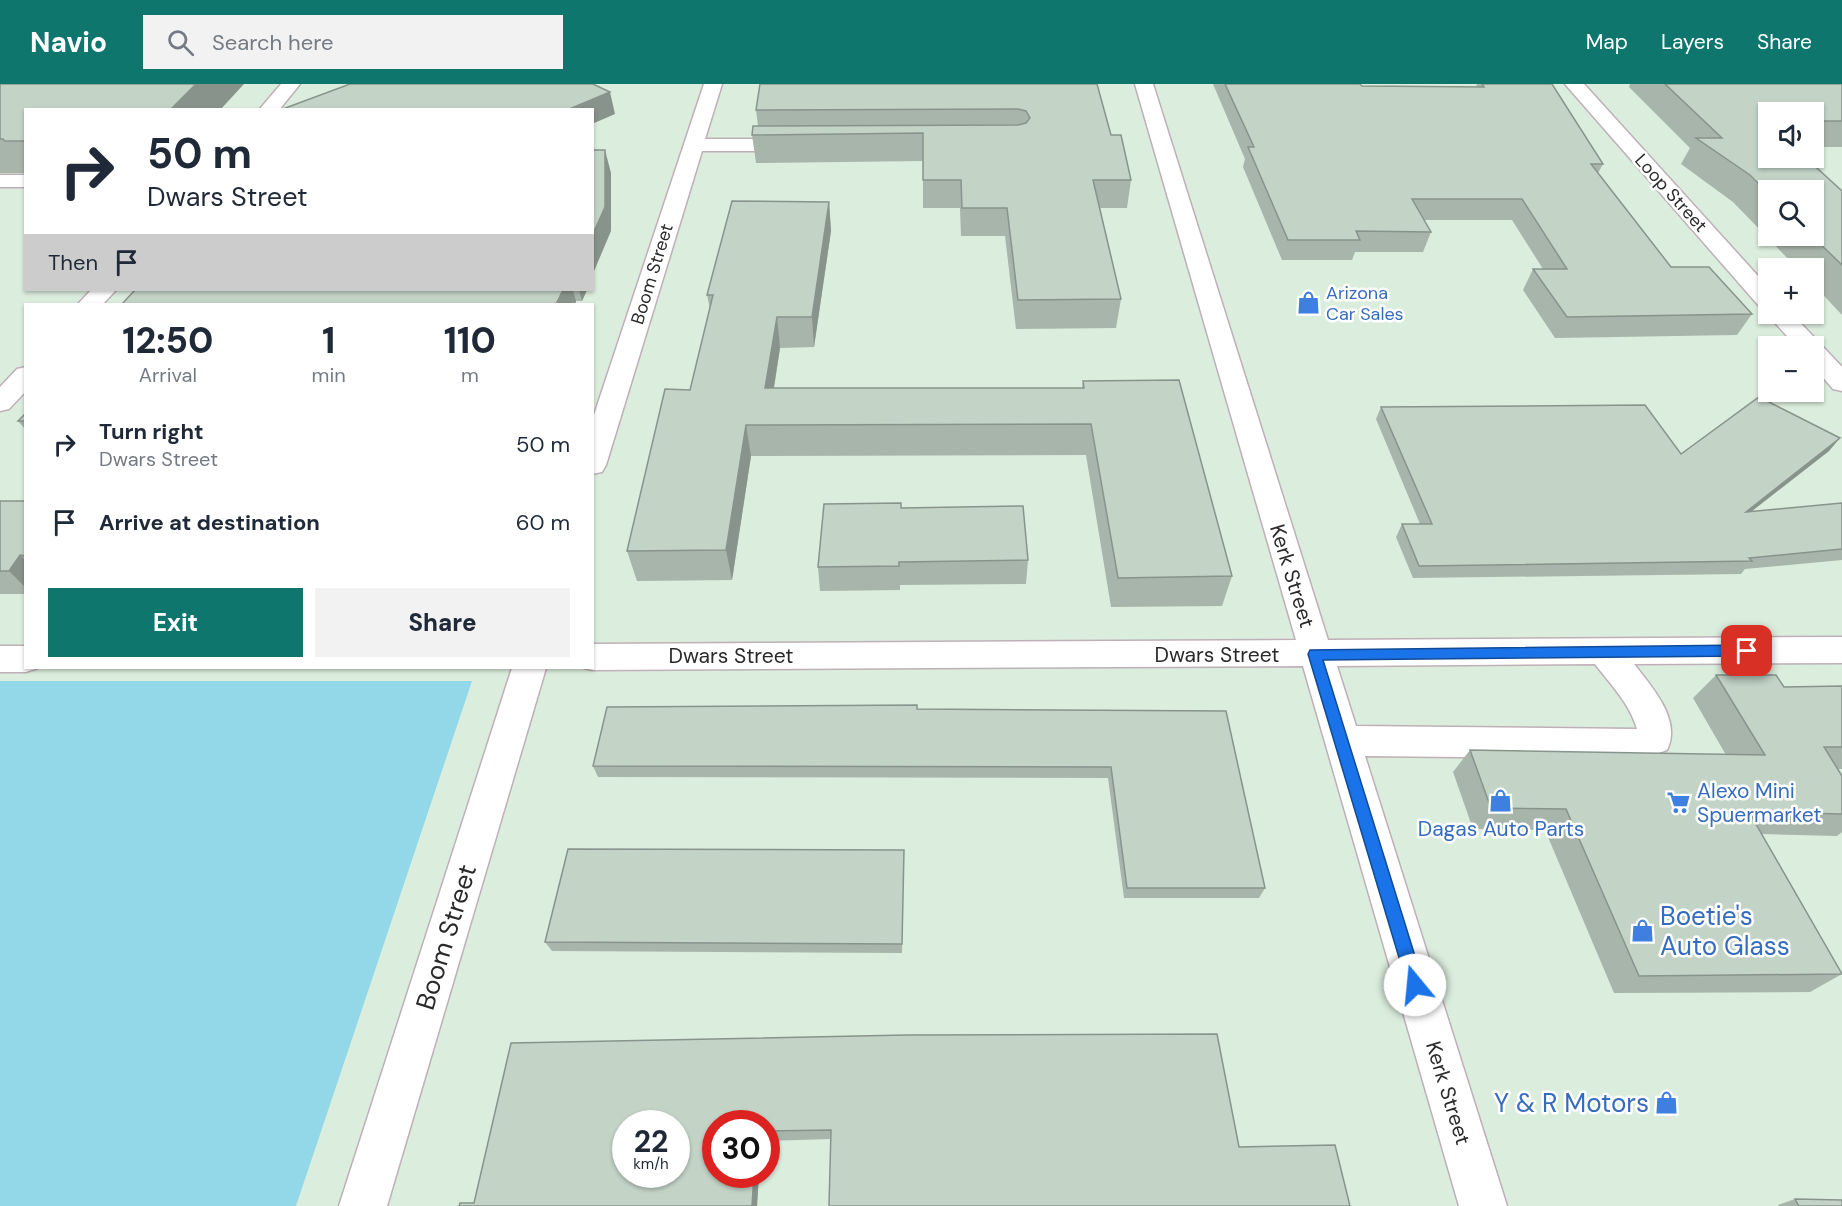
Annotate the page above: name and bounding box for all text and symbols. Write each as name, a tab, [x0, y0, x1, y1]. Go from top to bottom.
search box	[143, 15, 563, 69]
text: Navio	[30, 24, 107, 61]
icon: search	[164, 26, 197, 59]
text: Search here	[212, 28, 333, 57]
text: Map	[1586, 28, 1628, 56]
text: Layers	[1661, 28, 1724, 56]
text: Share	[1757, 28, 1812, 56]
map controls	[1758, 102, 1824, 402]
button: sound	[1758, 102, 1824, 168]
text: 50 m	[147, 126, 252, 181]
icon: right	[48, 132, 126, 210]
street label: Loop Street	[1629, 149, 1713, 237]
text: Dwars Street	[147, 179, 308, 214]
button: search	[1758, 180, 1824, 246]
street label: Boom Street	[625, 221, 679, 327]
icon: arrive	[110, 246, 143, 279]
text: Then	[48, 248, 98, 277]
button: +	[1758, 258, 1824, 324]
place label: Arizona Car Sales	[1326, 281, 1404, 326]
shop icon: Arizona Car Sales	[1295, 290, 1321, 316]
text: 12:50	[122, 317, 213, 364]
text: 1	[322, 317, 335, 364]
text: 110	[444, 317, 496, 364]
button: −	[1758, 336, 1824, 402]
text: Arrival	[139, 362, 197, 388]
text: min	[312, 362, 346, 388]
text: m	[461, 362, 479, 388]
text: Turn right	[99, 417, 204, 446]
icon: right	[48, 428, 81, 461]
text: 50 m	[516, 430, 570, 459]
text: Dwars Street	[99, 446, 218, 472]
icon: arrive	[48, 506, 81, 539]
text: Arrive at destination	[99, 508, 320, 537]
text: 60 m	[516, 508, 570, 537]
street label: Kerk Street	[1263, 521, 1321, 631]
button: Exit	[48, 588, 303, 657]
button: Share	[315, 588, 570, 657]
pin	[1721, 625, 1772, 676]
icon: arrive	[1730, 634, 1763, 667]
street label: Dwars Street	[1155, 641, 1279, 669]
street label: Dwars Street	[669, 642, 793, 670]
place label: Alexo Mini Spuermarket	[1697, 777, 1822, 829]
shop icon: Dagas Auto Parts	[1488, 788, 1514, 814]
supermarket icon: Alexo Mini Spuermarket	[1666, 790, 1692, 816]
place label: Dagas Auto Parts	[1418, 815, 1584, 843]
street label: Boom Street	[408, 860, 484, 1014]
place label: Boetie's Auto Glass	[1660, 899, 1790, 963]
shop icon: Boetie's Auto Glass	[1629, 918, 1655, 944]
position arrow	[1383, 953, 1447, 1017]
street label: Kerk Street	[1419, 1038, 1477, 1148]
place label: Y & R Motors	[1494, 1086, 1649, 1120]
shop icon: Y & R Motors	[1654, 1090, 1680, 1116]
speed limit sign: 30	[702, 1110, 780, 1188]
text: 22	[634, 1122, 668, 1161]
text: km/h	[633, 1154, 669, 1174]

